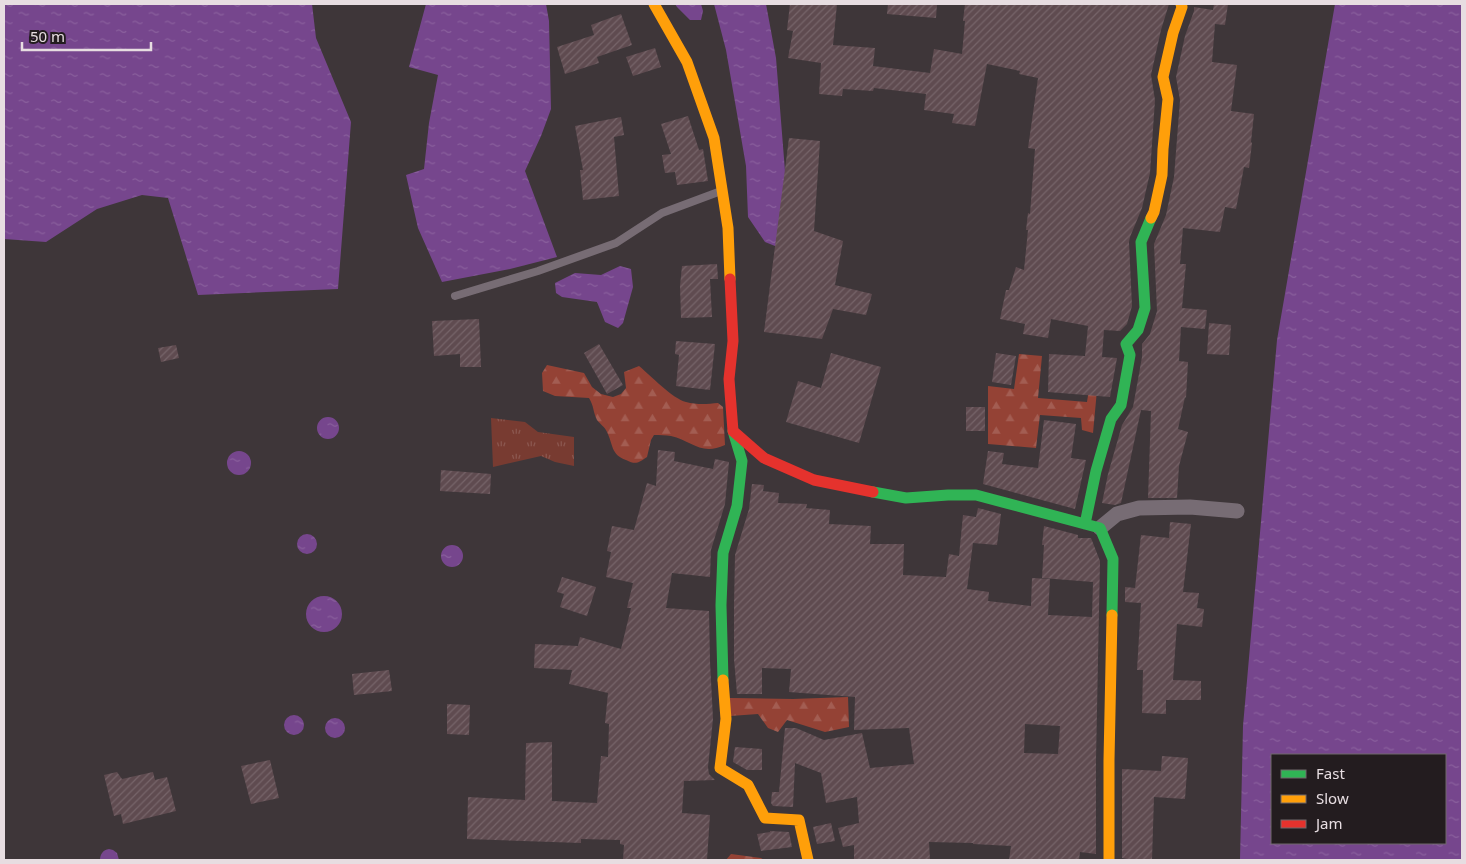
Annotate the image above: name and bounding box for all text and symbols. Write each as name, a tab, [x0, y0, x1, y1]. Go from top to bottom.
scale bar	[22, 20, 151, 52]
text: 50 m	[30, 26, 65, 46]
legend	[1271, 754, 1446, 844]
text: Fast	[1316, 763, 1345, 783]
text: Slow	[1316, 788, 1349, 808]
text: Jam	[1314, 813, 1343, 833]

